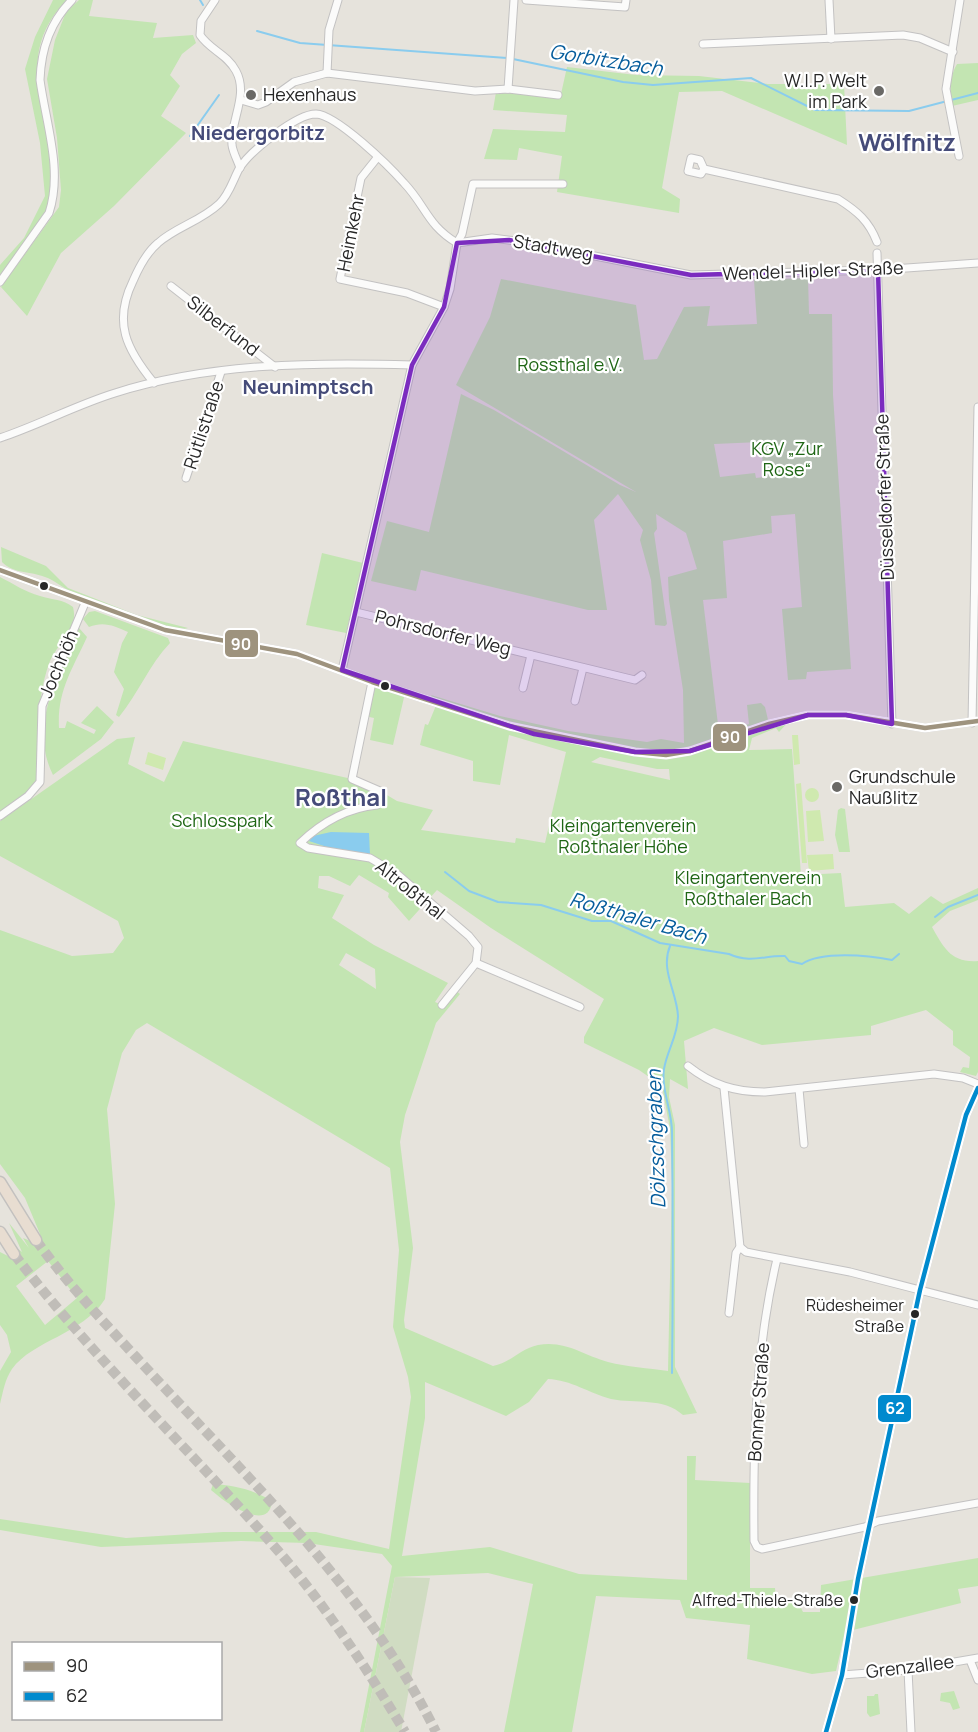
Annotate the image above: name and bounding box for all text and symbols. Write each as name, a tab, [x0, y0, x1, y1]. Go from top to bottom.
water label: Gorbitzbach	[548, 37, 666, 82]
place label: W.I.P. Welt im Park	[784, 68, 868, 113]
place label: Hexenhaus	[263, 82, 356, 106]
marker: W.I.P. Welt im Park	[872, 84, 886, 98]
marker: Hexenhaus	[244, 88, 258, 102]
district label: Niedergorbitz	[191, 119, 325, 146]
district label: Wölfnitz	[858, 125, 956, 158]
street label: Heimkehr	[331, 191, 369, 274]
street label: Stadtweg	[511, 228, 595, 266]
street label: Wendel-Hipler-Straße	[722, 255, 904, 285]
street label: Silberfund	[183, 289, 265, 361]
park label: Rossthal e.V.	[517, 352, 623, 376]
district label: Neunimptsch	[243, 373, 373, 400]
street label: Rütlistraße	[177, 377, 229, 472]
street label: Düsseldorfer Straße	[869, 413, 899, 581]
park label: KGV „Zur Rose“	[751, 436, 823, 481]
unlabelled marker	[38, 580, 50, 592]
street label: Pohrsdorfer Weg	[373, 604, 514, 661]
street label: Jochhöh	[33, 626, 83, 701]
line badge: 90	[224, 629, 259, 658]
text: 90	[231, 633, 251, 655]
unlabelled marker	[379, 680, 391, 692]
line badge: 90	[712, 723, 747, 752]
text: 90	[720, 726, 740, 748]
place label: Grundschule Naußlitz	[849, 764, 956, 809]
district label: Roßthal	[295, 780, 387, 813]
marker: Grundschule Naußlitz	[830, 780, 844, 794]
park label: Schlosspark	[171, 808, 274, 832]
park label: Kleingartenverein Roßthaler Höhe	[550, 813, 696, 858]
street label: Altroßthal	[371, 854, 450, 925]
park label: Kleingartenverein Roßthaler Bach	[675, 865, 821, 910]
water label: Roßthaler Bach	[566, 885, 711, 950]
water label: Dölzschgraben	[640, 1068, 671, 1209]
place label: Rüdesheimer Straße	[806, 1294, 904, 1337]
marker: Rüdesheimer Straße	[909, 1308, 921, 1320]
street label: Bonner Straße	[742, 1342, 774, 1462]
line badge: 62	[877, 1394, 912, 1423]
text: 62	[885, 1397, 905, 1419]
place label: Alfred-Thiele-Straße	[692, 1589, 843, 1611]
marker: Alfred-Thiele-Straße	[848, 1594, 860, 1606]
legend	[12, 1642, 222, 1720]
street label: Grenzallee	[865, 1649, 955, 1683]
text: 90	[66, 1653, 88, 1677]
text: 62	[66, 1683, 87, 1707]

